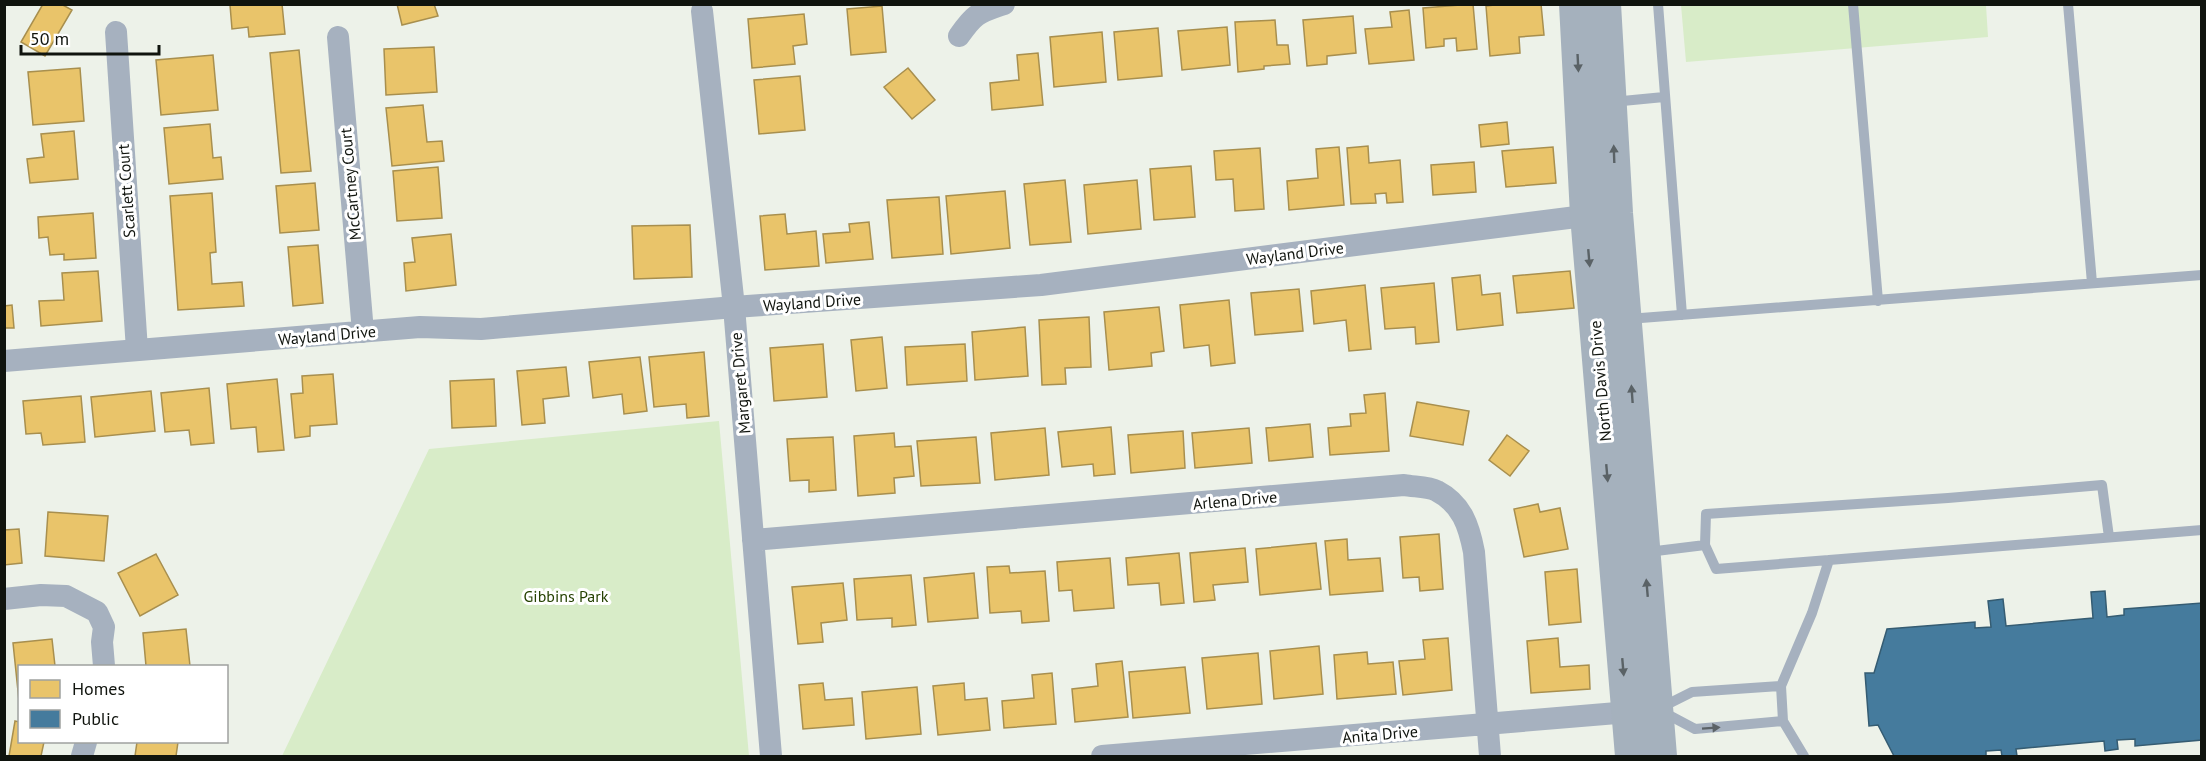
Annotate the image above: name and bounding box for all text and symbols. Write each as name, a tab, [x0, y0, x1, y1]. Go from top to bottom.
scale bar	[21, 18, 159, 56]
text: 50 m	[30, 27, 69, 50]
one-way arrow	[1573, 53, 1582, 72]
street label: McCartney Court	[335, 126, 365, 241]
street label: Scarlett Court	[113, 143, 139, 239]
one-way arrow	[1610, 145, 1619, 164]
street label: Wayland Drive	[1245, 237, 1345, 269]
one-way arrow	[1585, 248, 1594, 267]
street label: Wayland Drive	[762, 289, 862, 315]
street label: North Davis Drive	[1585, 320, 1615, 442]
street label: Wayland Drive	[277, 321, 377, 349]
street label: Margaret Drive	[726, 331, 754, 435]
one-way arrow	[1627, 384, 1637, 403]
one-way arrow	[1602, 463, 1612, 482]
street label: Arlena Drive	[1192, 486, 1278, 514]
one-way arrow	[1643, 579, 1652, 598]
park label: Gibbins Park	[524, 586, 609, 606]
one-way arrow	[1618, 658, 1628, 677]
legend	[18, 665, 228, 743]
text: Homes	[72, 677, 125, 700]
text: Public	[72, 707, 119, 730]
street label: Anita Drive	[1341, 721, 1419, 747]
one-way arrow	[1702, 723, 1721, 733]

